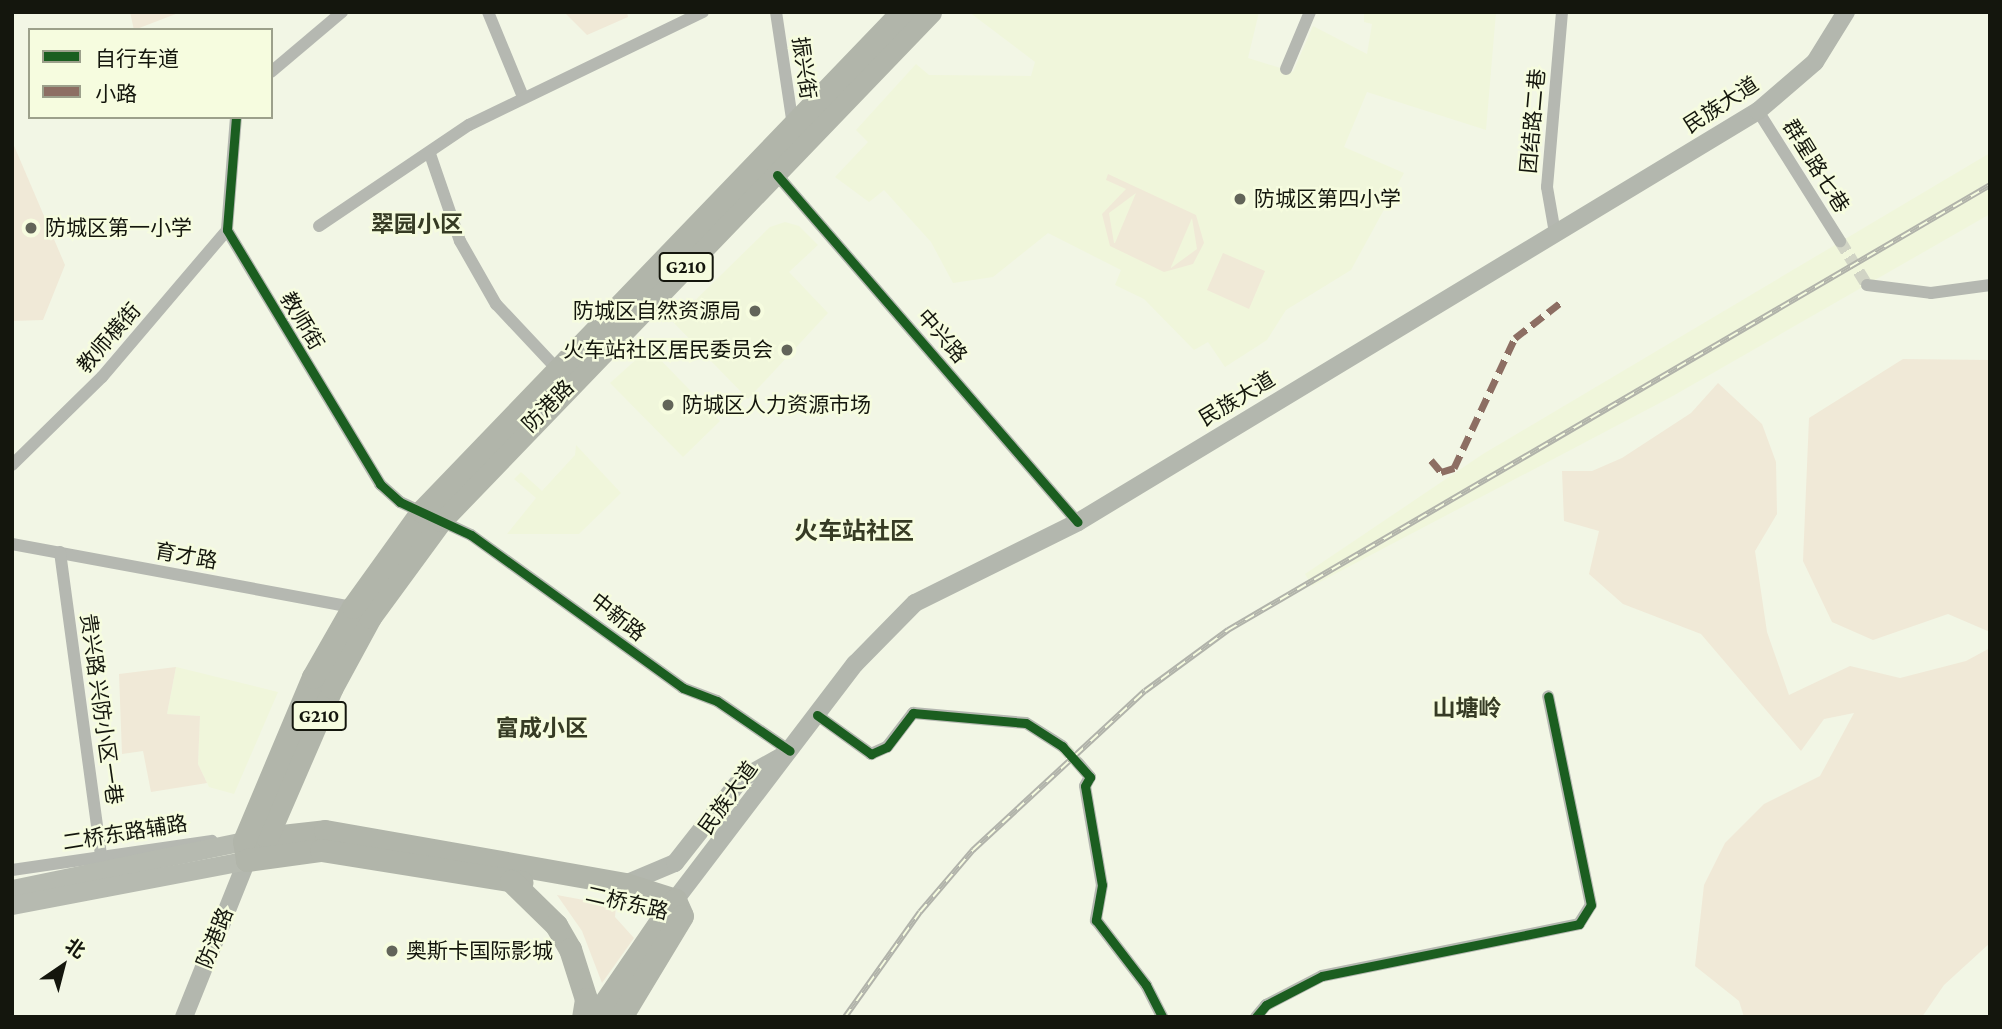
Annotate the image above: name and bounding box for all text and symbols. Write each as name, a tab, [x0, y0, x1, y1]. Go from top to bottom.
legend	[28, 28, 273, 119]
street label: 振兴街	[787, 35, 821, 101]
text: 自行车道	[95, 47, 179, 71]
street label: 团结路二巷	[1516, 68, 1550, 174]
street label: 民族大道	[1679, 72, 1763, 138]
text: 小路	[95, 82, 137, 106]
street label: 群星路七巷	[1777, 115, 1855, 217]
place label: 防城区第四小学	[1254, 186, 1401, 212]
marker: 防城区第四小学	[1232, 191, 1248, 207]
district label: 翠园小区	[371, 210, 463, 238]
place label: 防城区第一小学	[45, 215, 192, 241]
marker: 防城区第一小学	[23, 220, 39, 236]
road number: G210	[658, 252, 714, 282]
street label: 教师街	[275, 288, 329, 354]
street label: 教师横街	[72, 298, 146, 378]
place label: 防城区自然资源局	[573, 298, 741, 324]
marker: 防城区自然资源局	[747, 303, 763, 319]
street label: 中兴路	[912, 304, 972, 368]
place label: 火车站社区居民委员会	[563, 337, 773, 363]
marker: 火车站社区居民委员会	[779, 342, 795, 358]
street label: 民族大道	[1195, 367, 1279, 431]
street label: 防港路	[517, 375, 579, 437]
place label: 防城区人力资源市场	[682, 392, 871, 418]
marker: 防城区人力资源市场	[660, 397, 676, 413]
district label: 火车站社区	[794, 517, 914, 545]
street label: 育才路	[153, 538, 219, 574]
street label: 中新路	[585, 588, 651, 646]
street label: 贵兴路 兴防小区一巷	[75, 612, 127, 806]
district label: 山塘岭	[1433, 694, 1501, 722]
road number: G210	[291, 701, 347, 732]
district label: 富成小区	[496, 714, 588, 742]
street label: 民族大道	[693, 757, 763, 839]
street label: 二桥东路辅路	[61, 811, 189, 855]
street label: 二桥东路	[583, 881, 671, 925]
street label: 防港路	[192, 904, 238, 972]
north arrow	[28, 931, 98, 1001]
text: 北	[62, 934, 89, 962]
place label: 奥斯卡国际影城	[406, 938, 553, 964]
marker: 奥斯卡国际影城	[384, 943, 400, 959]

